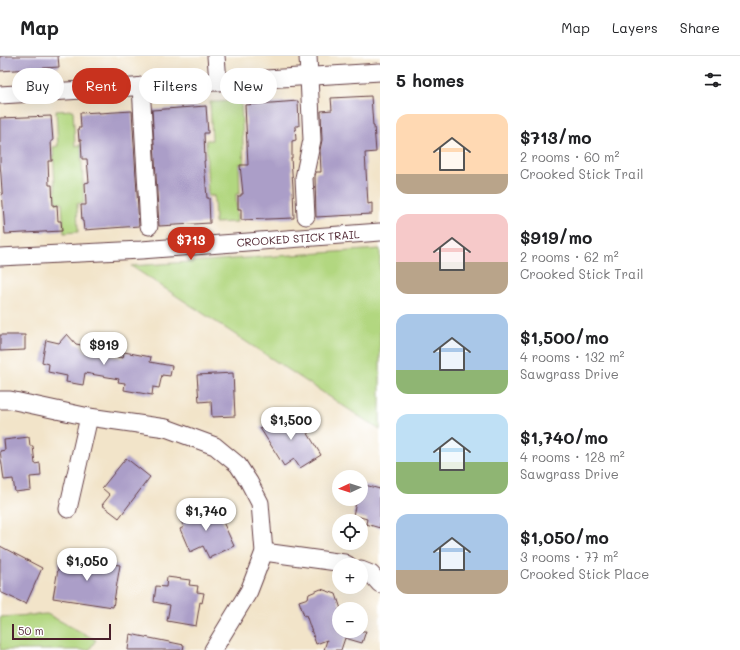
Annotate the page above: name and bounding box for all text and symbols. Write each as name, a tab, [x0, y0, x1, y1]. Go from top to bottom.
text: Map	[20, 15, 59, 40]
text: Map	[561, 18, 590, 37]
text: Layers	[612, 18, 658, 37]
text: Share	[680, 18, 720, 37]
chip: Buy	[12, 68, 64, 104]
chip: Rent	[72, 68, 131, 104]
chip: Filters	[139, 68, 212, 104]
chip: New	[220, 68, 277, 104]
text: 5 homes	[396, 69, 464, 91]
icon: filters	[702, 69, 724, 91]
text: $713/mo	[520, 126, 591, 148]
icon: home	[428, 130, 476, 178]
text: 2 rooms · 60 m²	[520, 148, 619, 165]
text: Crooked Stick Trail	[520, 165, 643, 182]
street label: CROOKED STICK TRAIL	[236, 226, 360, 250]
text: $919/mo	[520, 226, 592, 248]
pin: $713	[167, 227, 215, 261]
icon: home	[428, 230, 476, 278]
text: $713	[177, 231, 205, 248]
text: 2 rooms · 62 m²	[520, 248, 619, 265]
text: Crooked Stick Trail	[520, 265, 643, 282]
text: $1,500/mo	[520, 326, 609, 348]
icon: home	[428, 330, 476, 378]
pin: $919	[80, 332, 128, 366]
text: $919	[89, 336, 119, 353]
text: 4 rooms · 132 m²	[520, 348, 625, 365]
text: Sawgrass Drive	[520, 365, 619, 382]
pin: $1,500	[258, 407, 324, 441]
text: $1,500	[270, 411, 312, 428]
text: $1,740/mo	[520, 426, 608, 448]
icon: home	[428, 430, 476, 478]
text: 4 rooms · 128 m²	[520, 448, 625, 465]
text: Sawgrass Drive	[520, 465, 619, 482]
north arrow	[332, 470, 368, 506]
map controls	[332, 470, 368, 638]
pin: $1,740	[173, 498, 239, 532]
text: $1,740	[185, 502, 227, 519]
button: locate	[332, 514, 368, 550]
text: $1,050/mo	[520, 526, 609, 548]
icon: home	[428, 530, 476, 578]
pin: $1,050	[54, 548, 120, 582]
text: 3 rooms · 77 m²	[520, 548, 618, 565]
text: $1,050	[66, 552, 108, 569]
button: +	[332, 558, 368, 594]
text: Crooked Stick Place	[520, 565, 649, 582]
button: −	[332, 602, 368, 638]
scale bar	[12, 622, 111, 641]
text: 50 m	[18, 623, 44, 638]

